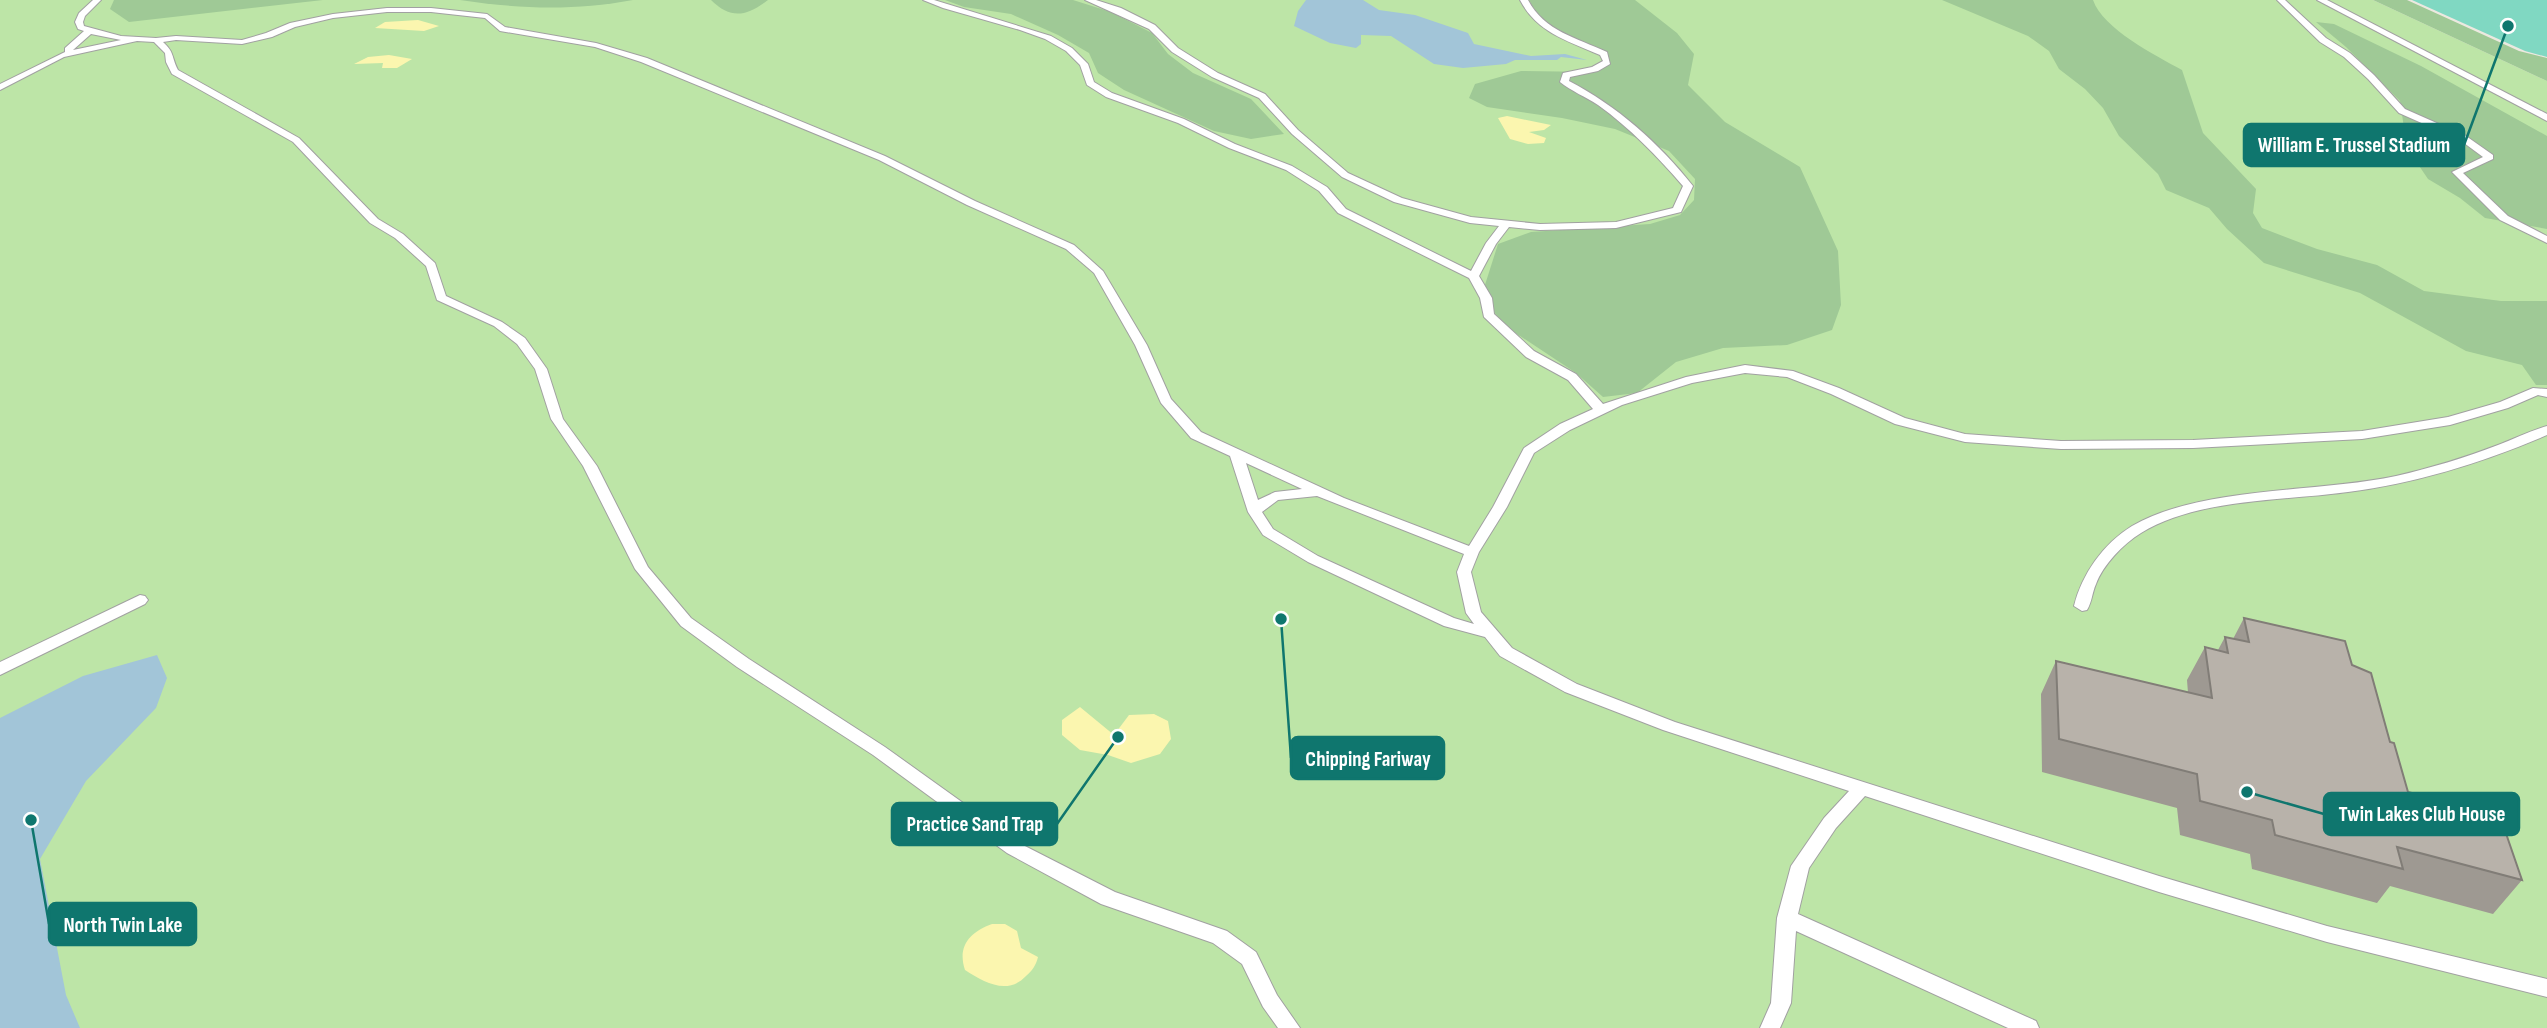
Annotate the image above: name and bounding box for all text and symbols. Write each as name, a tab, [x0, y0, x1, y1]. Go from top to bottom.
callout: William E. Trussel Stadium	[2244, 124, 2464, 166]
text: William E. Trussel Stadium	[2258, 133, 2450, 158]
callout: Chipping Fariway	[1291, 737, 1444, 779]
text: Chipping Fariway	[1305, 747, 1431, 772]
callout: Twin Lakes Club House	[2324, 793, 2519, 835]
text: Twin Lakes Club House	[2339, 802, 2505, 827]
callout: Practice Sand Trap	[892, 803, 1057, 845]
text: Practice Sand Trap	[907, 812, 1043, 837]
callout: North Twin Lake	[49, 903, 196, 945]
text: North Twin Lake	[63, 913, 183, 938]

